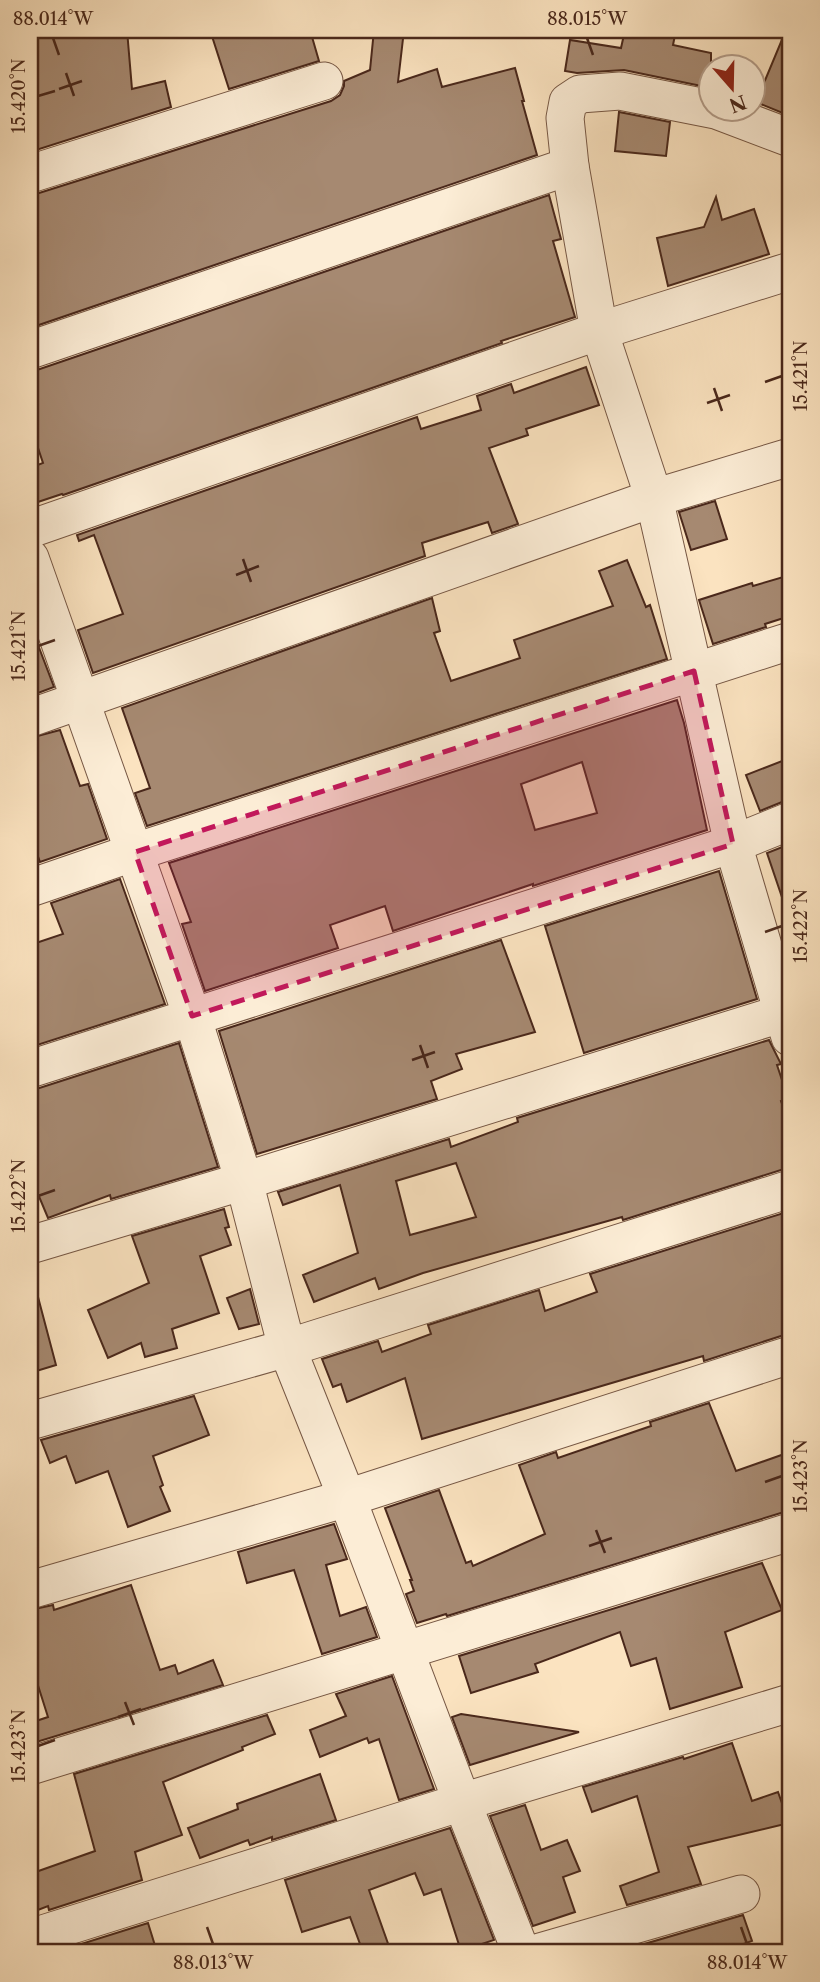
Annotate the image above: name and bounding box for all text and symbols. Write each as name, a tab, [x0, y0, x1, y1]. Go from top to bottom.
text: 88.014°W	[13, 8, 95, 30]
text: 88.015°W	[547, 8, 628, 30]
north arrow	[698, 52, 768, 122]
text: 15.420°N	[8, 58, 30, 134]
text: N	[726, 90, 749, 117]
text: 15.421°N	[790, 340, 812, 412]
text: 15.421°N	[8, 610, 30, 682]
text: 15.422°N	[790, 889, 812, 963]
text: 15.422°N	[8, 1159, 30, 1233]
text: 15.423°N	[790, 1439, 812, 1513]
text: 15.423°N	[8, 1709, 30, 1783]
text: 88.013°W	[173, 1952, 254, 1974]
text: 88.014°W	[707, 1952, 789, 1974]

